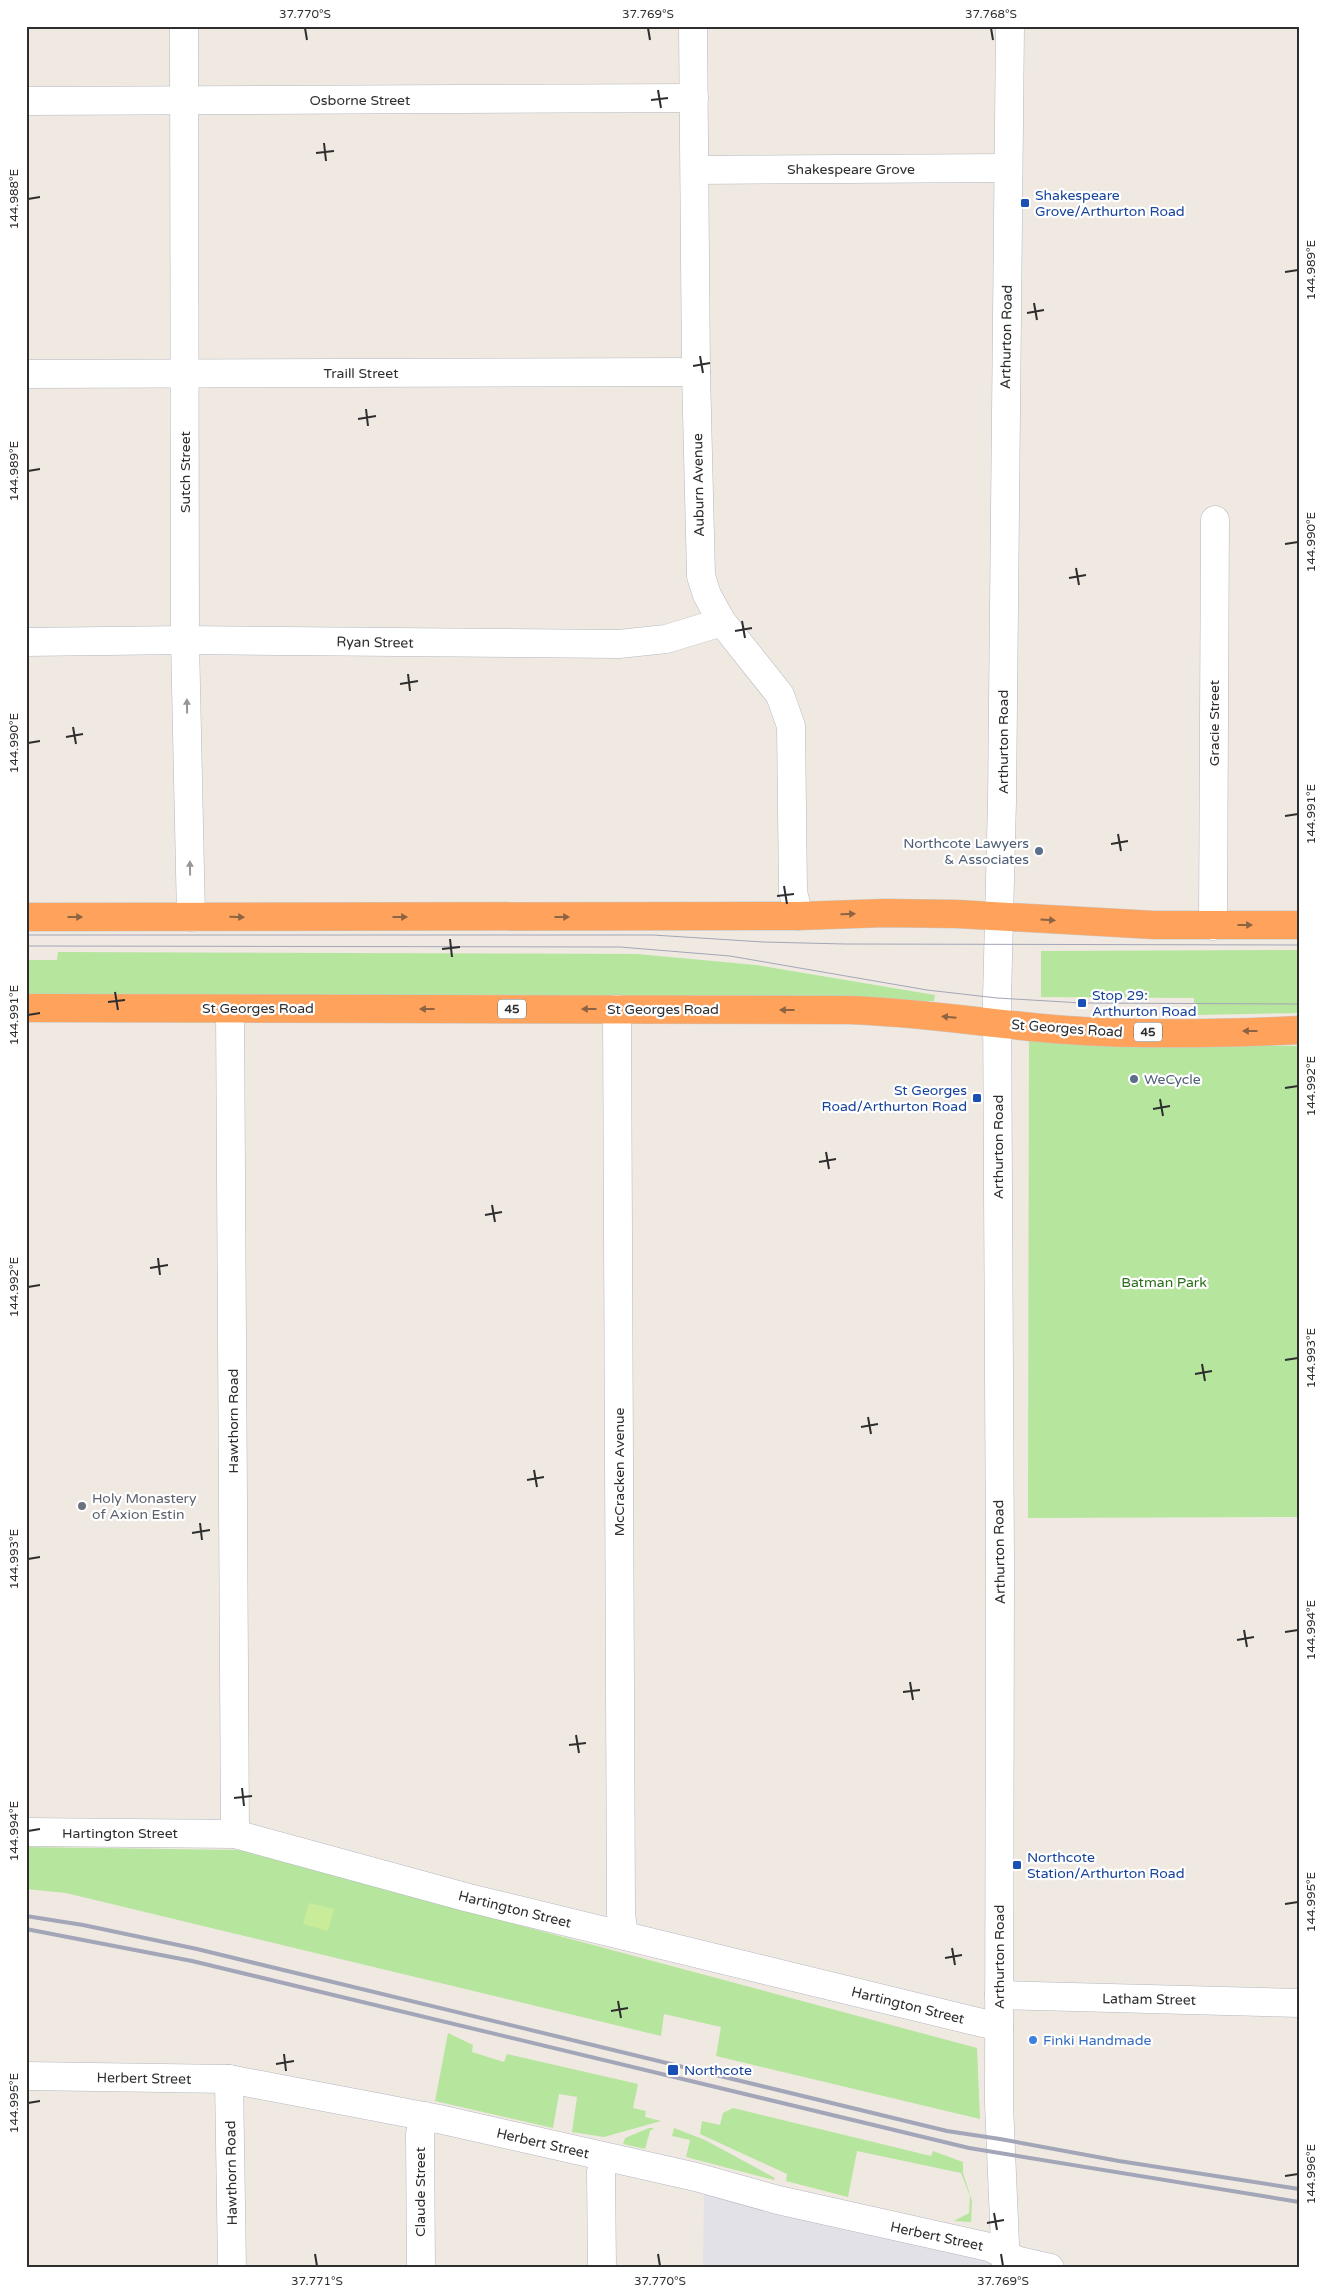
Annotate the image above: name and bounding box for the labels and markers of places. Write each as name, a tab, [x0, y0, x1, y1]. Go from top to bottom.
place label: Shakespeare Grove/Arthurton Road	[1035, 187, 1185, 220]
marker: Shakespeare Grove/Arthurton Road	[1019, 197, 1031, 209]
place label: Northcote Lawyers & Associates	[903, 835, 1029, 868]
marker: Northcote Lawyers & Associates	[1033, 845, 1045, 857]
place label: Stop 29: Arthurton Road	[1092, 987, 1197, 1020]
marker: Stop 29: Arthurton Road	[1076, 997, 1088, 1009]
place label: WeCycle	[1144, 1071, 1201, 1088]
marker: WeCycle	[1128, 1073, 1140, 1085]
place label: St Georges Road/Arthurton Road	[822, 1082, 967, 1115]
marker: St Georges Road/Arthurton Road	[971, 1092, 983, 1104]
place label: Holy Monastery of Axion Estin	[92, 1490, 197, 1523]
marker: Holy Monastery of Axion Estin	[76, 1500, 88, 1512]
place label: Northcote Station/Arthurton Road	[1027, 1849, 1185, 1882]
marker: Northcote Station/Arthurton Road	[1011, 1859, 1023, 1871]
place label: Finki Handmade	[1043, 2032, 1151, 2049]
marker: Finki Handmade	[1027, 2034, 1039, 2046]
place label: Northcote	[684, 2062, 752, 2079]
marker: Northcote	[666, 2063, 680, 2077]

